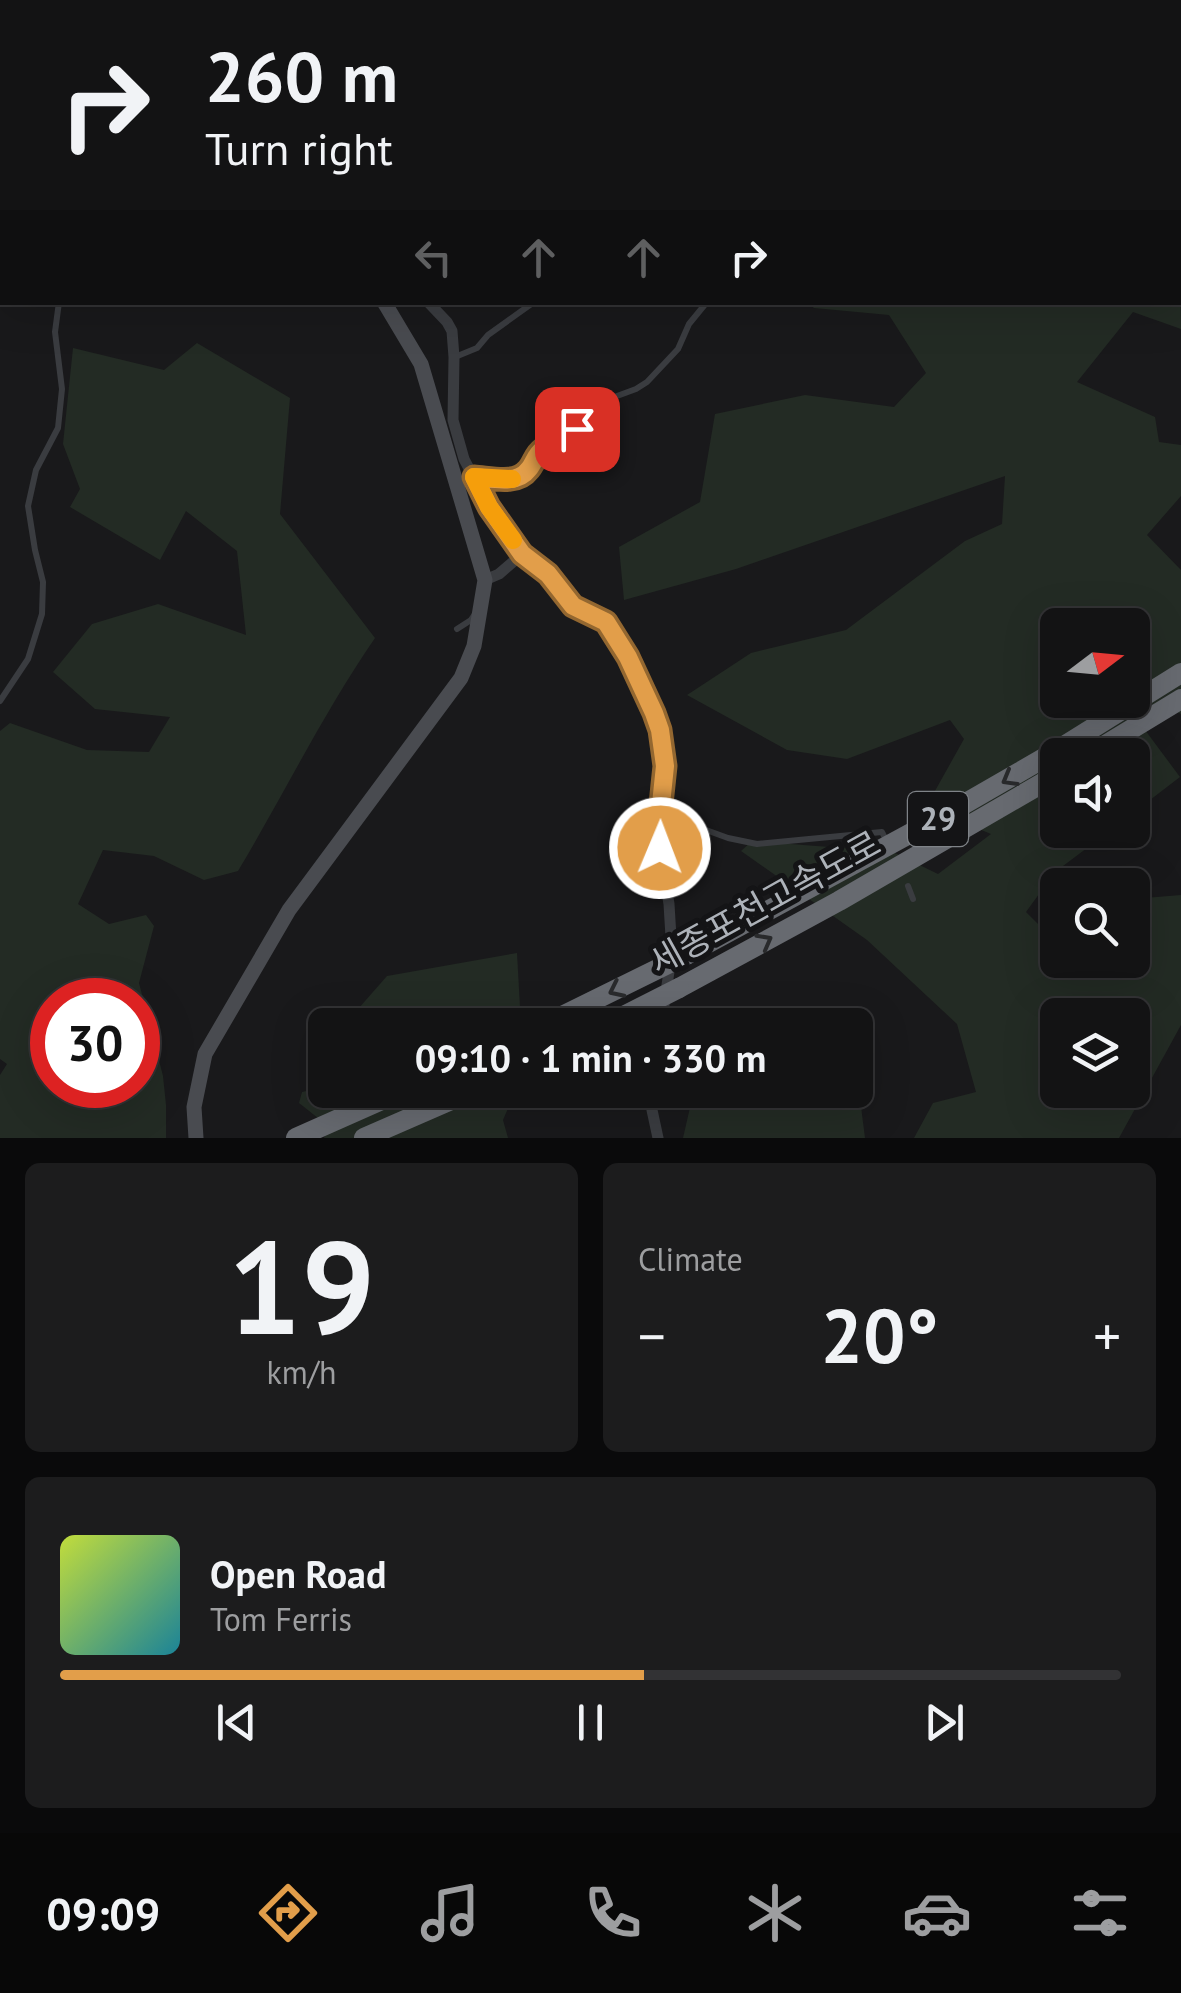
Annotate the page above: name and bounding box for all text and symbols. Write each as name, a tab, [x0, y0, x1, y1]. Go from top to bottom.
text: 260 m	[205, 31, 398, 121]
icon: right	[40, 40, 170, 170]
text: Turn right	[205, 119, 393, 177]
icon: left	[406, 230, 461, 285]
icon: ahead	[511, 230, 566, 285]
icon: ahead	[616, 230, 671, 285]
icon: right	[721, 230, 776, 285]
pin	[535, 387, 620, 472]
icon: arrive	[550, 402, 605, 457]
north arrow	[1040, 608, 1150, 718]
map controls	[1040, 608, 1150, 1108]
button: sound	[1040, 738, 1150, 848]
one-way arrow	[1001, 766, 1019, 786]
road number: 29	[908, 792, 968, 846]
position arrow	[608, 796, 712, 900]
street label: 세종포천고속도로	[641, 820, 888, 985]
button: search	[1040, 868, 1150, 978]
one-way arrow	[754, 934, 772, 954]
one-way arrow	[608, 977, 626, 997]
speed limit sign: 30	[30, 978, 160, 1108]
button: layers	[1040, 998, 1150, 1108]
text: 09:10 · 1 min · 330 m	[415, 1033, 766, 1082]
text: 19	[228, 1202, 375, 1370]
text: Climate	[638, 1238, 743, 1280]
text: 20°	[821, 1287, 938, 1384]
text: −	[638, 1300, 666, 1371]
text: +	[1093, 1300, 1121, 1371]
text: km/h	[266, 1351, 337, 1393]
text: Open Road	[210, 1549, 386, 1598]
text: Tom Ferris	[210, 1598, 352, 1640]
icon: previous	[209, 1695, 264, 1750]
icon: pause	[563, 1695, 618, 1750]
icon: next	[917, 1695, 972, 1750]
icon: directions	[253, 1878, 323, 1948]
icon: music	[415, 1878, 485, 1948]
icon: phone	[578, 1878, 648, 1948]
icon: climate	[740, 1878, 810, 1948]
icon: car	[902, 1878, 972, 1948]
icon: filters	[1065, 1878, 1135, 1948]
text: 09:09	[46, 1884, 160, 1942]

